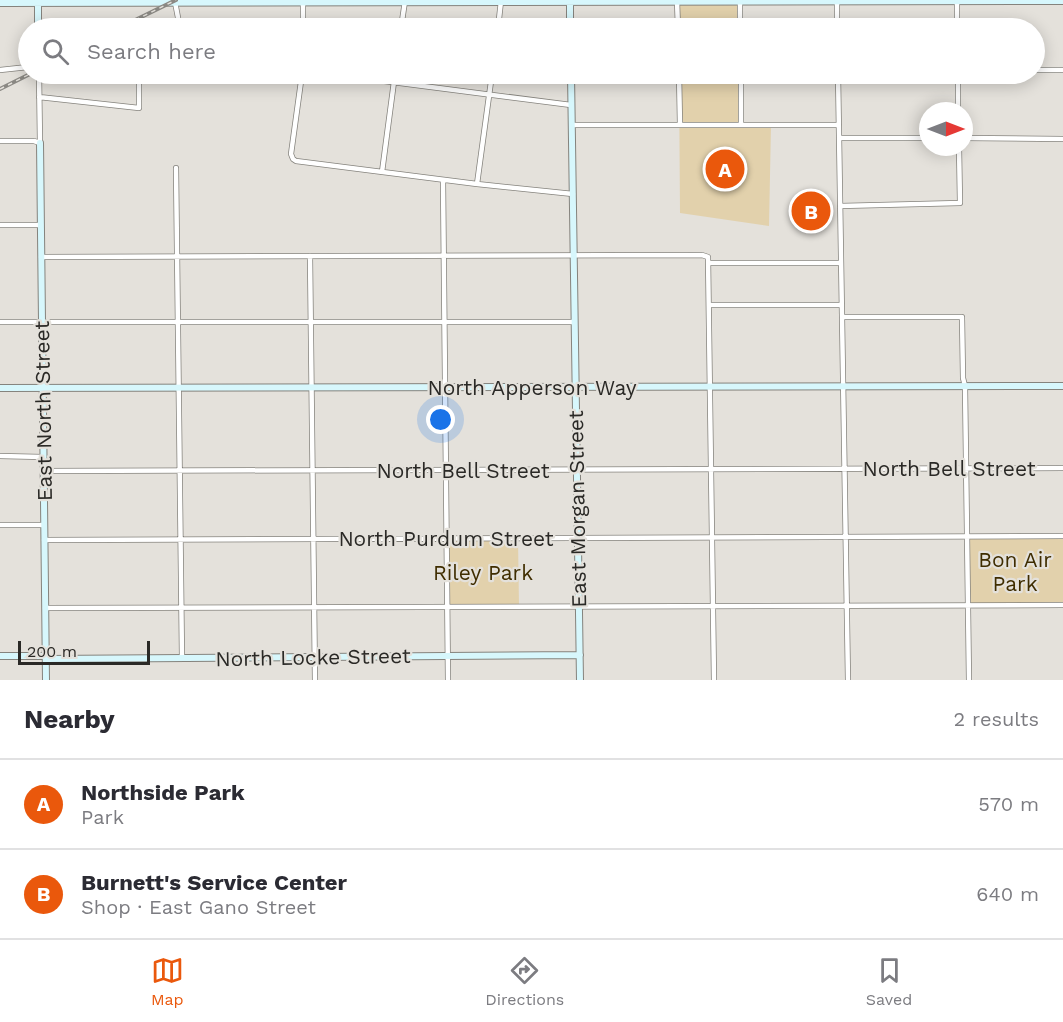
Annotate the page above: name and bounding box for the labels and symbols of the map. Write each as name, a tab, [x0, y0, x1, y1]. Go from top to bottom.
north arrow	[919, 102, 973, 156]
pin: A	[706, 146, 744, 192]
pin: B	[792, 188, 830, 234]
street label: East North Street	[29, 320, 57, 501]
street label: North Apperson Way	[427, 375, 637, 400]
your location	[426, 405, 455, 434]
street label: East Morgan Street	[563, 410, 591, 608]
street label: North Bell Street	[862, 456, 1036, 481]
street label: North Bell Street	[376, 458, 550, 483]
street label: North Purdum Street	[338, 526, 554, 551]
park label: Bon Air Park	[978, 547, 1052, 596]
park label: Riley Park	[433, 560, 533, 585]
scale bar	[18, 638, 150, 666]
street label: North Locke Street	[215, 643, 411, 671]

